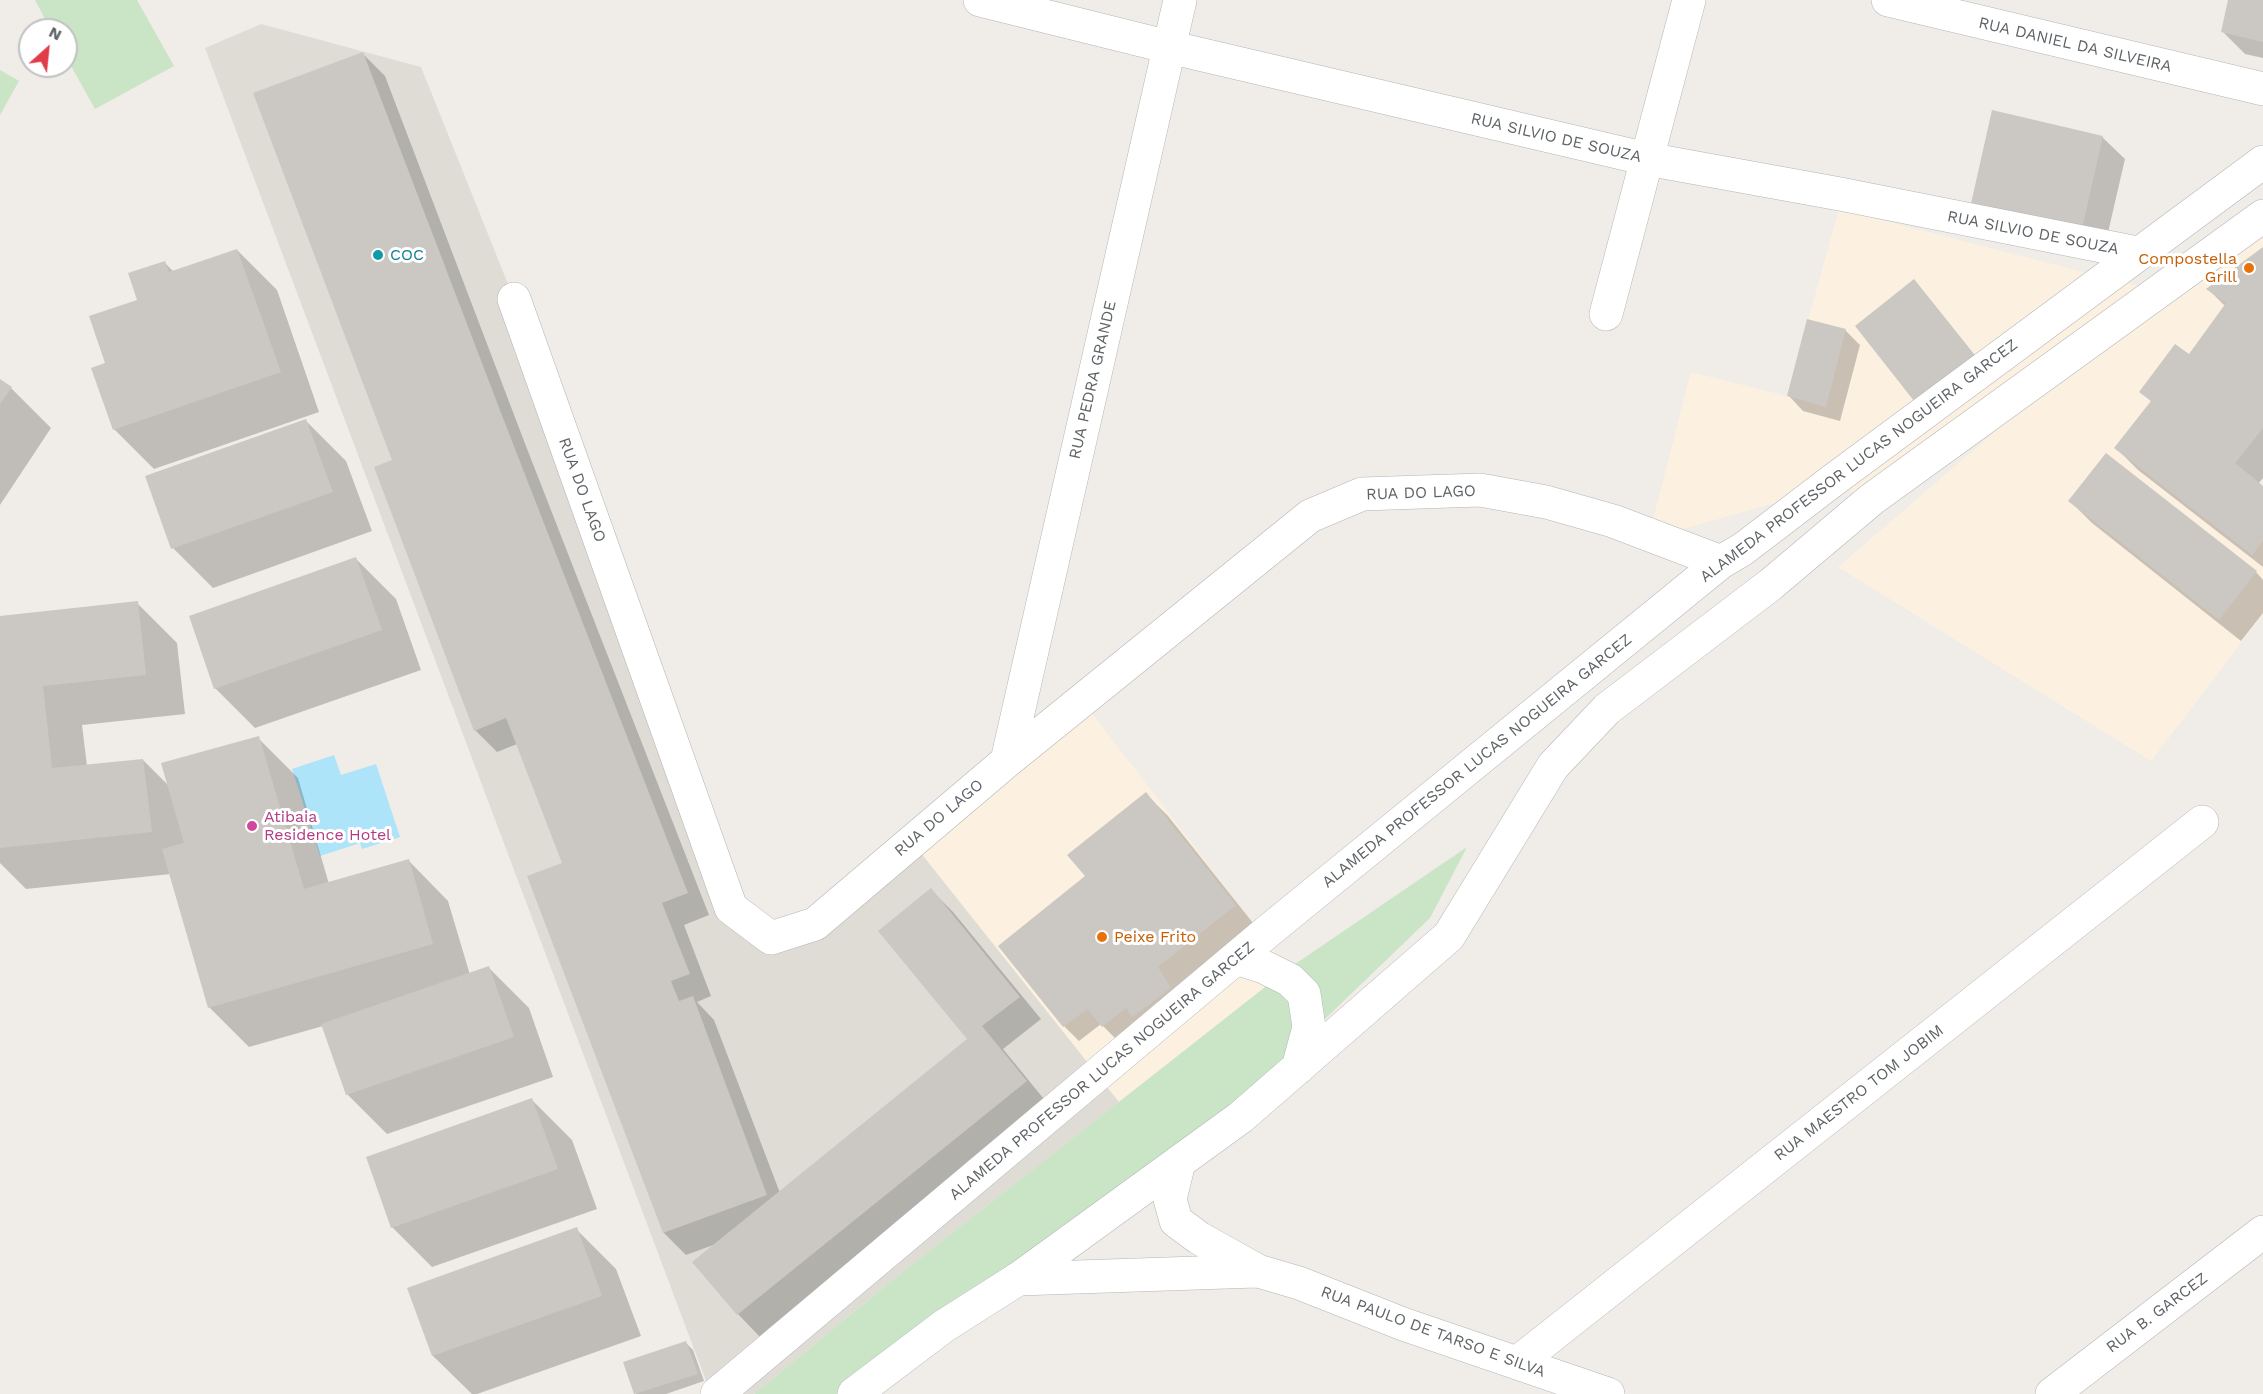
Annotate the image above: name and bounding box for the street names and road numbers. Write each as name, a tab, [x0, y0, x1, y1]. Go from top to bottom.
street label: RUA DANIEL DA SILVEIRA	[1977, 13, 2173, 77]
street label: RUA SILVIO DE SOUZA	[1469, 109, 1643, 167]
street label: RUA SILVIO DE SOUZA	[1946, 207, 2120, 259]
street label: RUA PEDRA GRANDE	[1065, 299, 1121, 461]
street label: ALAMEDA PROFESSOR LUCAS NOGUEIRA GARCEZ	[1696, 335, 2022, 587]
street label: RUA DO LAGO	[554, 435, 610, 545]
street label: RUA DO LAGO	[1366, 481, 1476, 505]
street label: ALAMEDA PROFESSOR LUCAS NOGUEIRA GARCEZ	[1318, 630, 1636, 892]
street label: RUA DO LAGO	[891, 775, 987, 861]
street label: ALAMEDA PROFESSOR LUCAS NOGUEIRA GARCEZ	[945, 937, 1259, 1205]
street label: RUA MAESTRO TOM JOBIM	[1770, 1021, 1948, 1165]
street label: RUA B. GARCEZ	[2103, 1269, 2211, 1357]
street label: RUA PAULO DE TARSO E SILVA	[1318, 1282, 1548, 1382]

